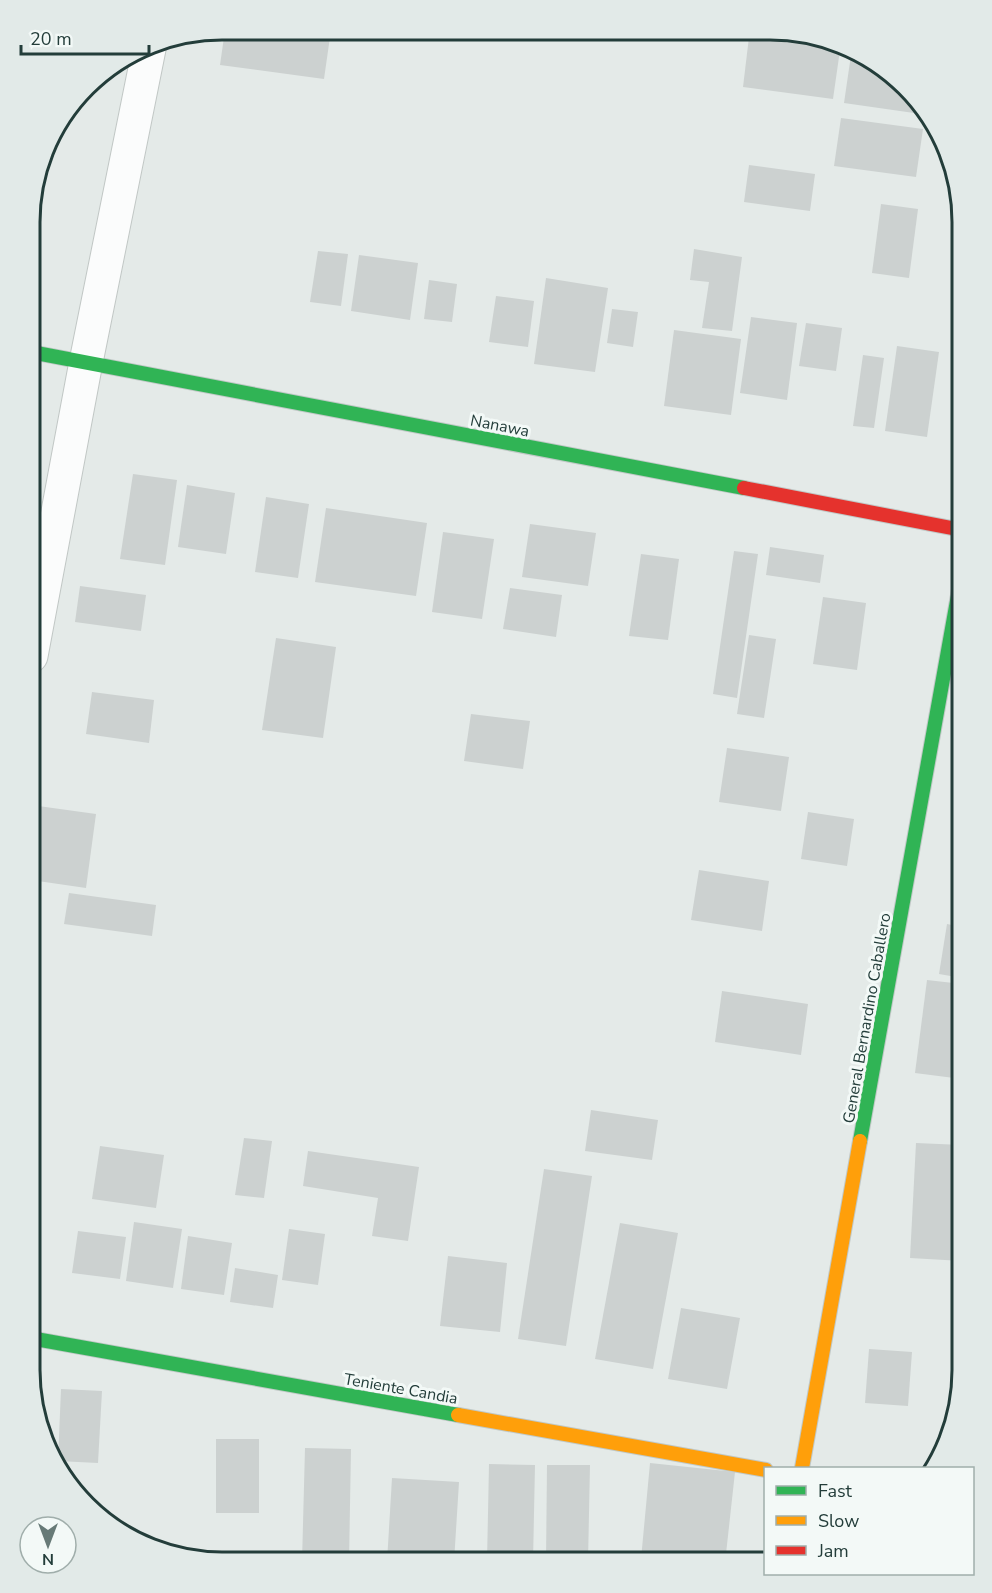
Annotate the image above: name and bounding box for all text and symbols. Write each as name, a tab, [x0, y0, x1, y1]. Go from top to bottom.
scale bar	[21, 18, 148, 56]
text: 20 m	[30, 27, 72, 51]
street label: Nanawa	[468, 409, 531, 442]
street label: General Bernardino Caballero	[838, 911, 896, 1125]
street label: Teniente Candia	[342, 1368, 459, 1410]
legend	[764, 1467, 974, 1575]
text: Fast	[818, 1479, 853, 1503]
text: Slow	[818, 1509, 859, 1533]
north arrow	[18, 1515, 78, 1575]
text: Jam	[817, 1539, 849, 1563]
text: N	[42, 1548, 54, 1570]

